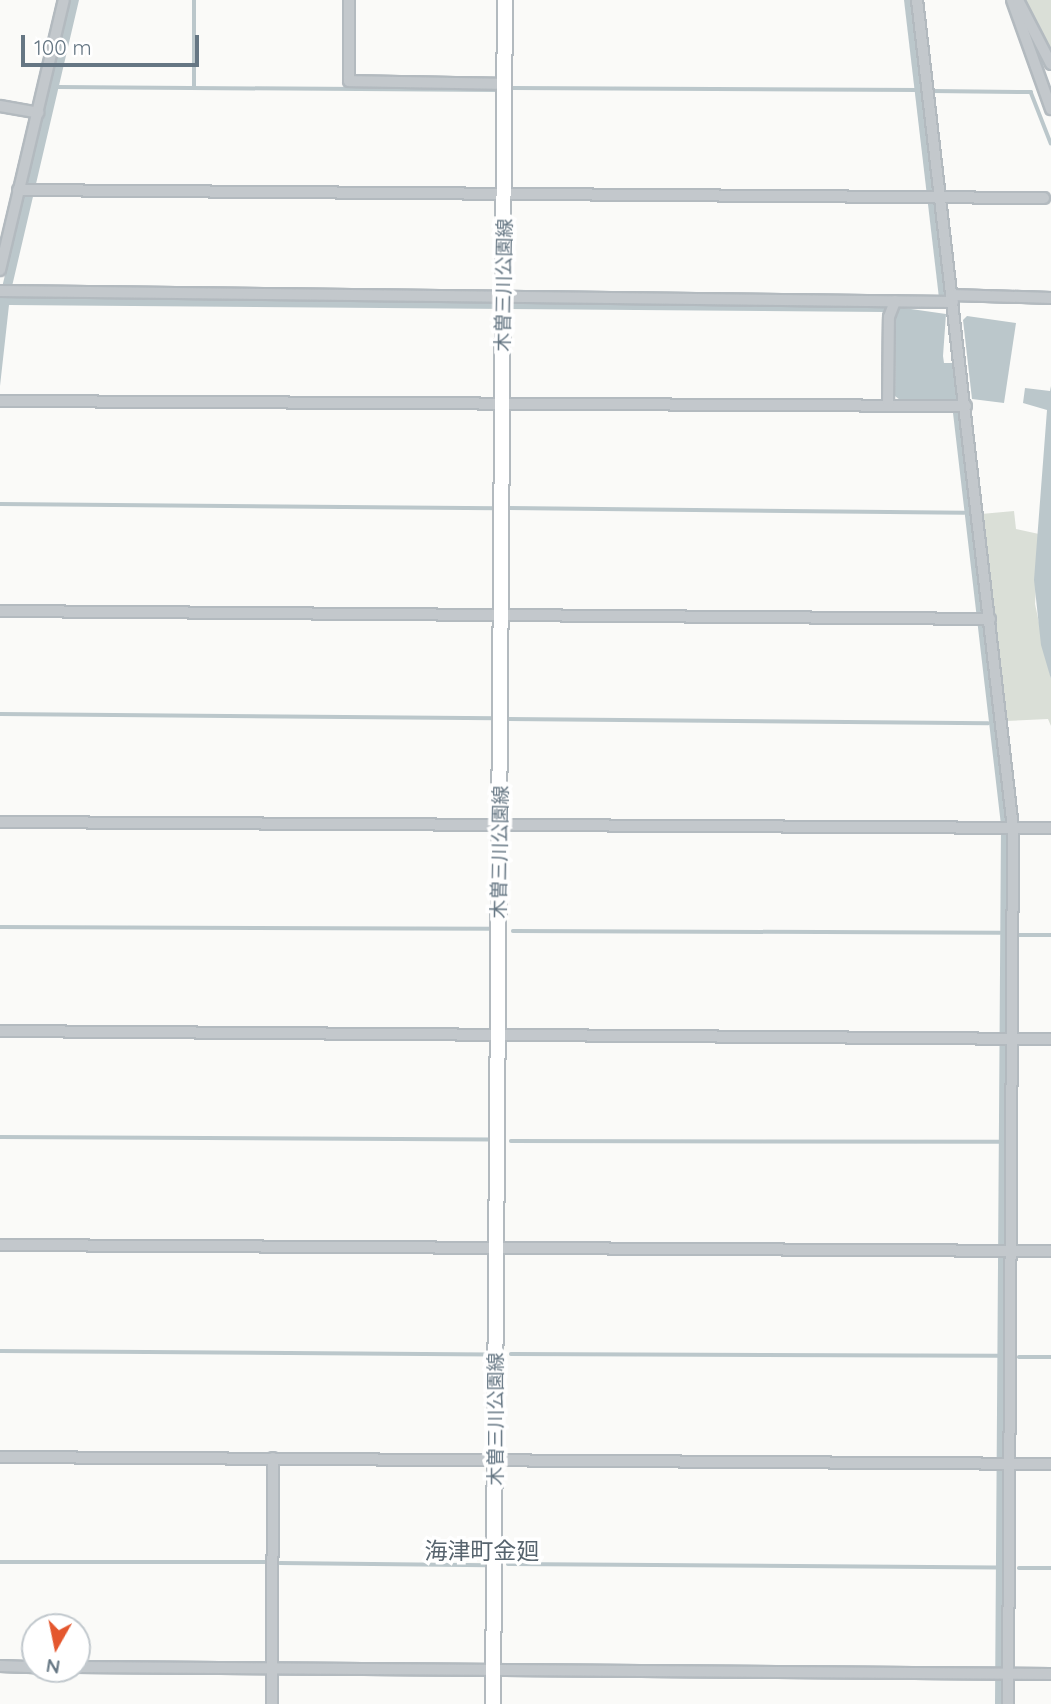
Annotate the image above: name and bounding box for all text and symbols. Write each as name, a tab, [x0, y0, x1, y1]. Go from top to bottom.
scale bar	[24, 21, 203, 65]
text: 100 m	[34, 34, 92, 60]
street label: 木曽三川公園線	[491, 218, 517, 352]
street label: 木曽三川公園線	[487, 785, 513, 919]
street label: 木曽三川公園線	[485, 1353, 507, 1485]
district label: 海津町金廻	[425, 1537, 539, 1565]
north arrow	[21, 1613, 91, 1683]
text: N	[44, 1654, 62, 1680]

